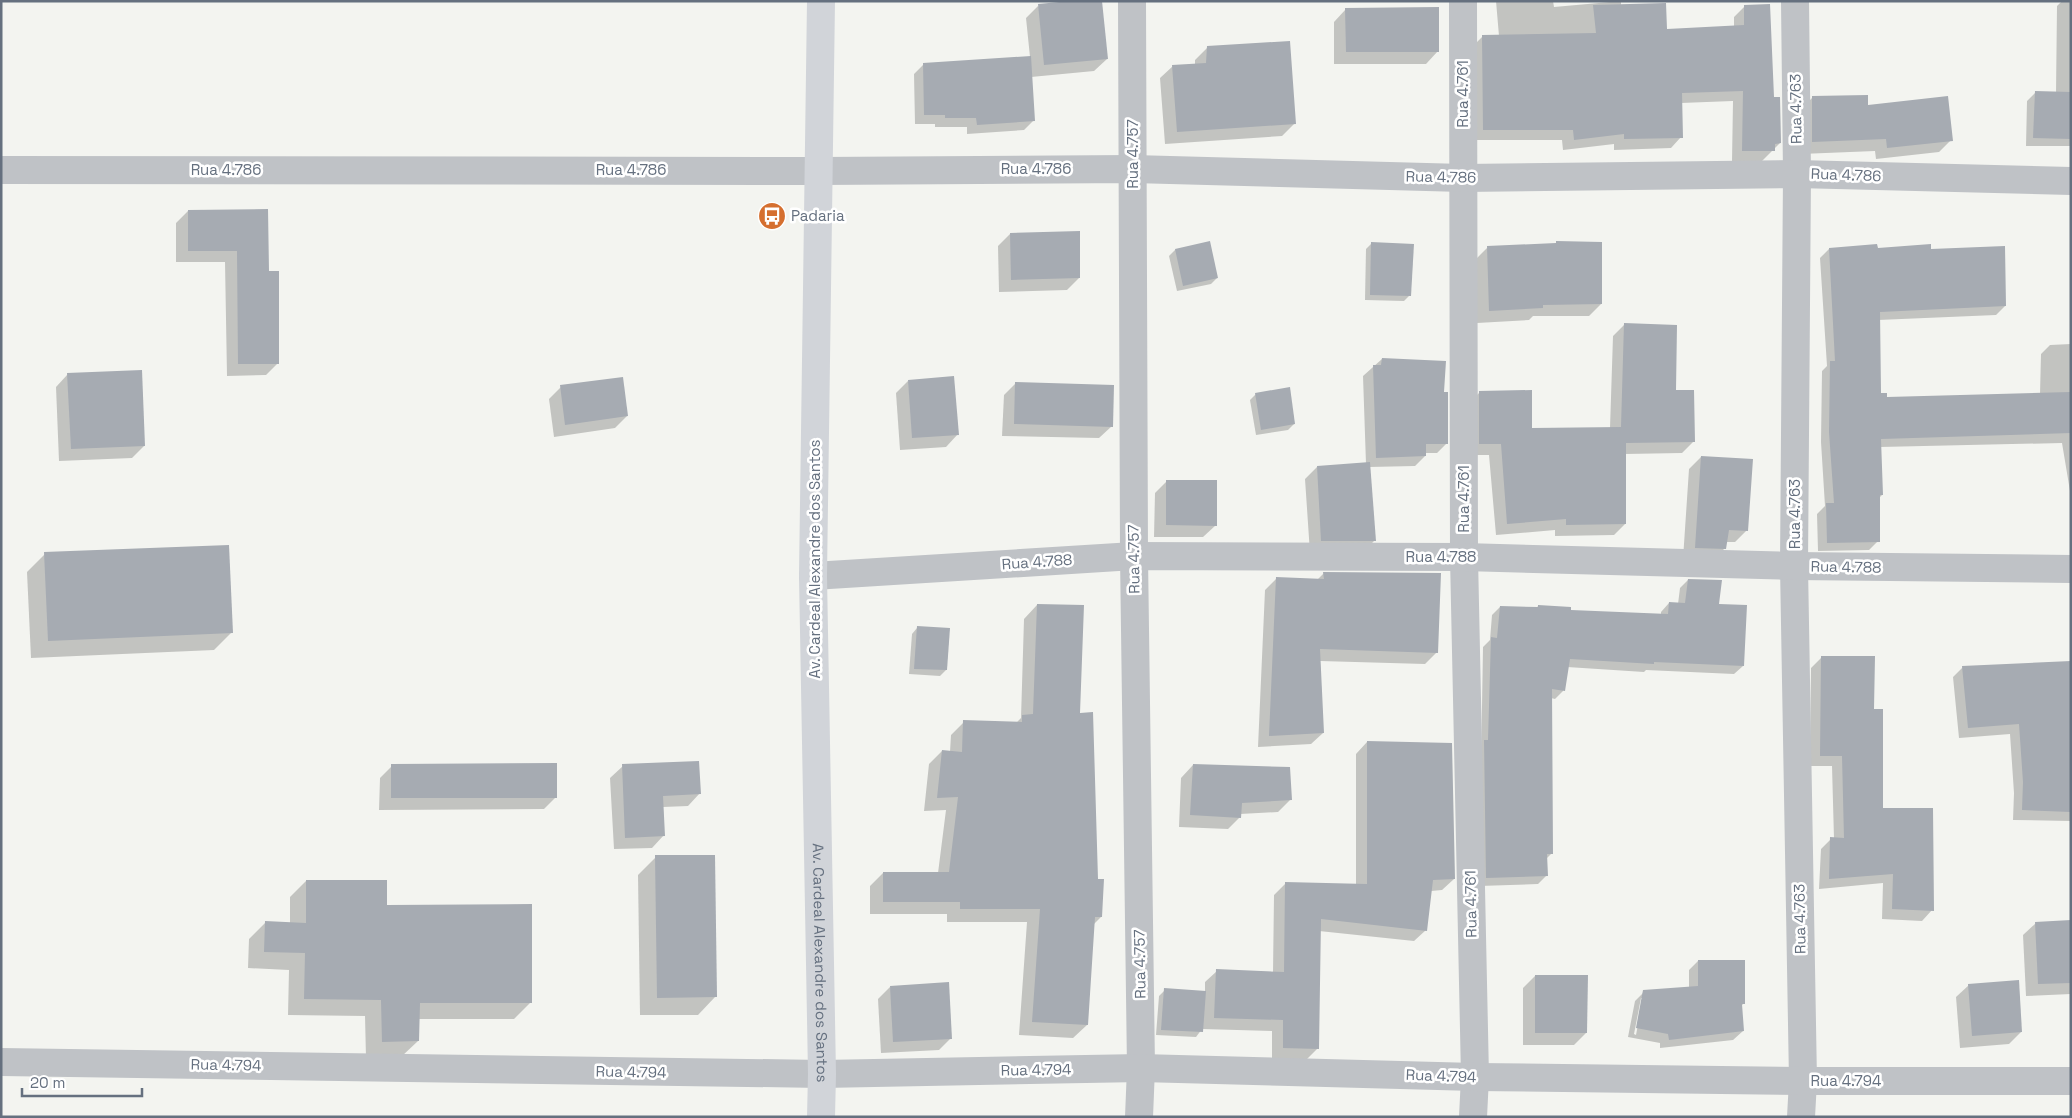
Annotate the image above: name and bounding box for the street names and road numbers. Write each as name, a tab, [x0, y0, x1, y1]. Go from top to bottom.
street label: Rua 4.761	[1453, 60, 1472, 128]
street label: Rua 4.763	[1785, 74, 1806, 144]
street label: Rua 4.757	[1123, 119, 1142, 189]
street label: Rua 4.786	[1001, 159, 1071, 178]
street label: Rua 4.786	[191, 160, 261, 179]
street label: Rua 4.786	[596, 160, 666, 179]
street label: Rua 4.786	[1810, 164, 1882, 185]
street label: Rua 4.786	[1405, 166, 1477, 187]
street label: Av. Cardeal Alexandre dos Santos	[805, 439, 824, 679]
street label: Rua 4.761	[1454, 465, 1473, 533]
street label: Rua 4.763	[1785, 479, 1804, 549]
street label: Rua 4.757	[1123, 524, 1144, 594]
street label: Rua 4.788	[1406, 547, 1476, 566]
street label: Rua 4.788	[1001, 550, 1073, 573]
street label: Rua 4.788	[1810, 556, 1882, 577]
street label: Av. Cardeal Alexandre dos Santos	[809, 843, 832, 1083]
street label: Rua 4.761	[1460, 870, 1481, 938]
street label: Rua 4.763	[1789, 884, 1810, 954]
street label: Rua 4.757	[1129, 929, 1150, 999]
street label: Rua 4.794	[190, 1054, 262, 1075]
street label: Rua 4.794	[1000, 1059, 1072, 1080]
street label: Rua 4.794	[595, 1061, 667, 1082]
street label: Rua 4.794	[1405, 1065, 1477, 1086]
street label: Rua 4.794	[1811, 1071, 1881, 1090]

